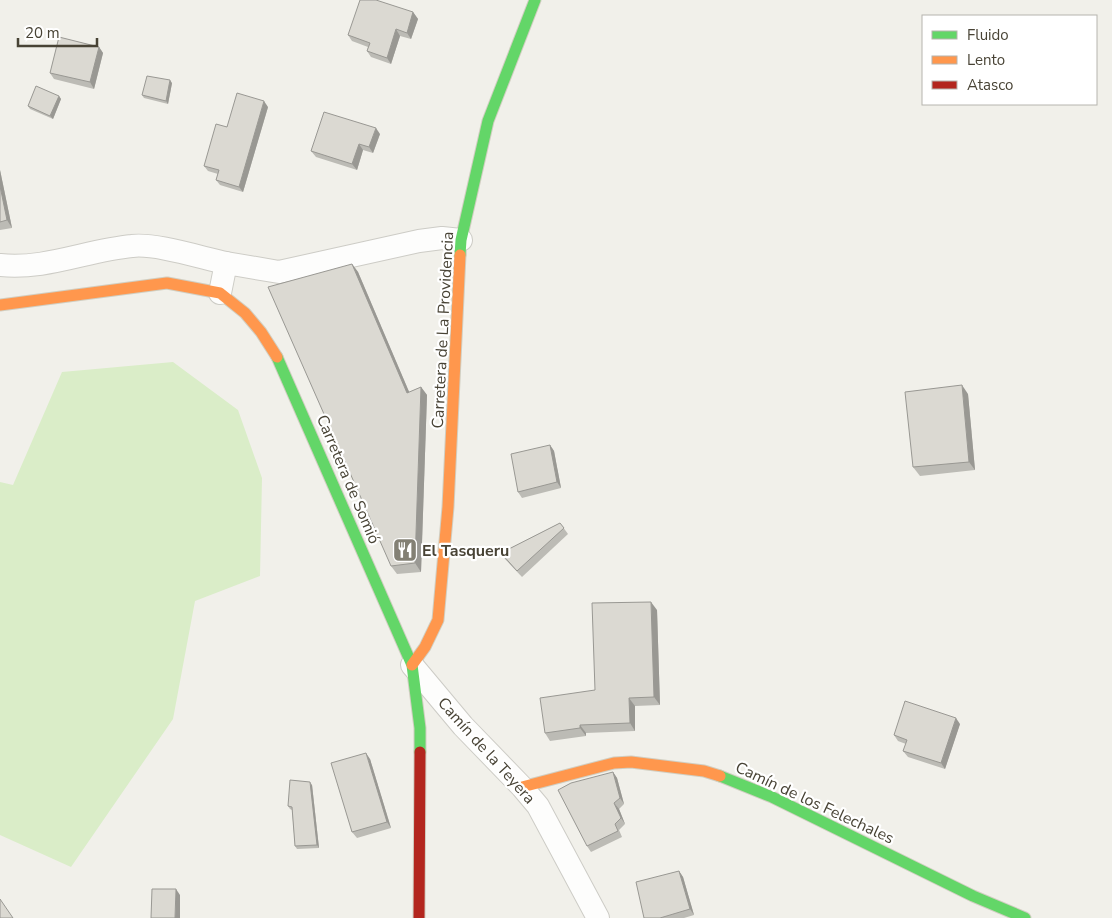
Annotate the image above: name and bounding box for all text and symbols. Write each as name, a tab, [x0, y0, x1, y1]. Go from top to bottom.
scale bar	[18, 15, 96, 47]
legend	[922, 15, 1097, 105]
text: 20 m	[25, 23, 60, 43]
text: Fluido	[967, 25, 1009, 45]
text: Lento	[967, 50, 1005, 70]
text: Atasco	[967, 75, 1013, 95]
street label: Carretera de La Providencia	[427, 231, 459, 429]
street label: Carretera de Somió	[311, 412, 385, 547]
restaurant icon: El Tasqueru	[392, 537, 418, 563]
place label: El Tasqueru	[422, 540, 509, 562]
street label: Camín de la Teyera	[432, 693, 540, 809]
street label: Camín de los Felechales	[732, 756, 898, 849]

